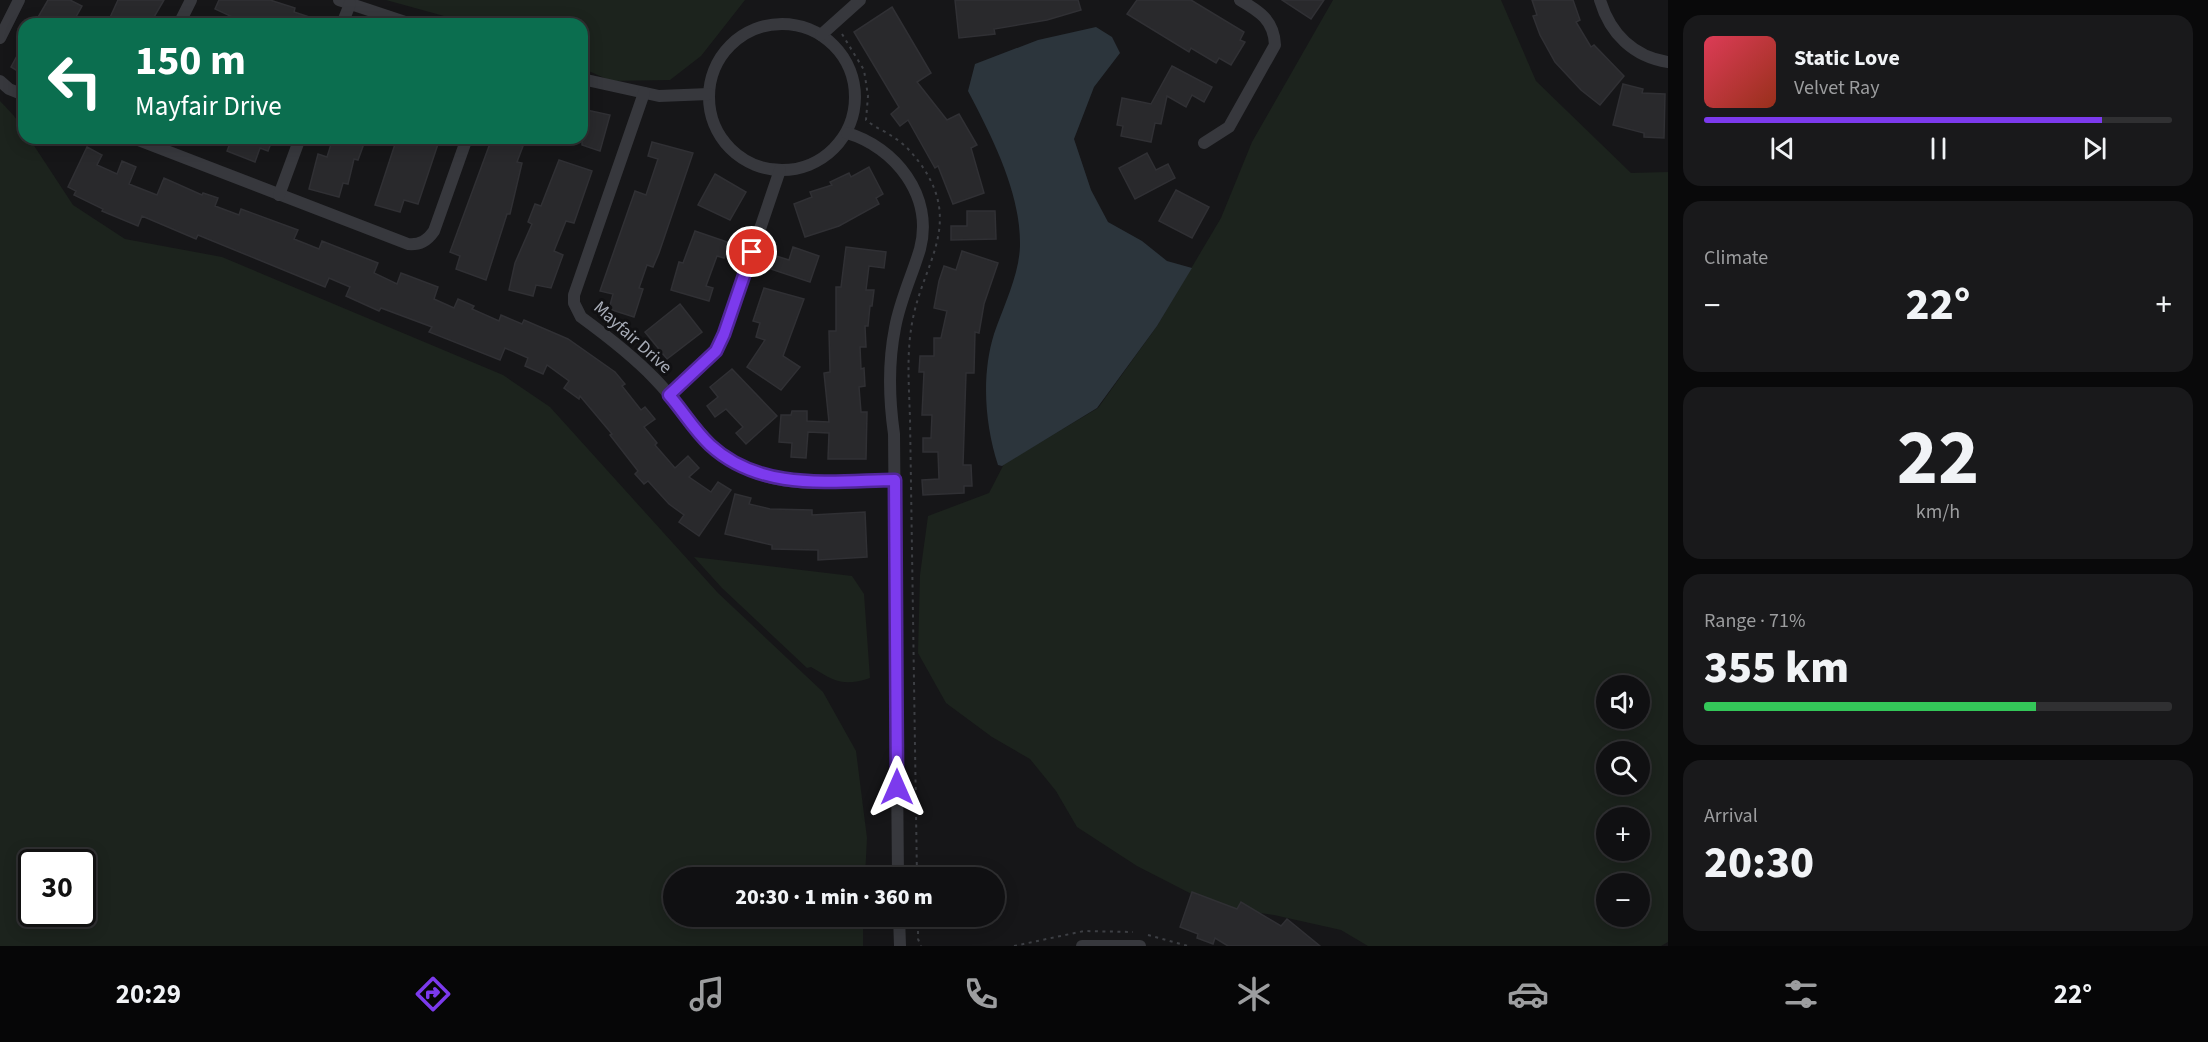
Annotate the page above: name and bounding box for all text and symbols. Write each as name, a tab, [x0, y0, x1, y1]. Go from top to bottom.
text: 150 m	[135, 31, 246, 91]
icon: left	[36, 42, 114, 120]
text: Static Love	[1794, 42, 1900, 74]
text: Velvet Ray	[1794, 74, 1880, 102]
text: Mayfair Drive	[135, 87, 282, 126]
icon: previous	[1766, 132, 1799, 165]
icon: pause	[1922, 132, 1955, 165]
icon: next	[2078, 132, 2111, 165]
pin	[726, 226, 777, 277]
icon: arrive	[735, 235, 768, 268]
text: Climate	[1704, 244, 1768, 272]
text: 22°	[1906, 273, 1970, 337]
text: −	[1704, 282, 1720, 329]
text: +	[2156, 282, 2172, 329]
street label: Mayfair Drive	[588, 295, 677, 379]
text: 22	[1897, 403, 1979, 514]
text: km/h	[1916, 498, 1960, 526]
text: Range · 71%	[1704, 607, 1805, 635]
text: 355 km	[1704, 636, 1849, 700]
map controls	[1596, 675, 1650, 927]
button: sound	[1596, 675, 1650, 729]
button: search	[1596, 741, 1650, 795]
position arrow	[865, 755, 929, 819]
text: Arrival	[1704, 802, 1758, 830]
button: +	[1596, 807, 1650, 861]
text: 20:30	[1704, 831, 1814, 895]
speed limit sign: 30	[18, 849, 96, 927]
button: −	[1596, 873, 1650, 927]
text: 20:30 · 1 min · 360 m	[735, 881, 933, 913]
icon: directions	[412, 973, 454, 1015]
icon: music	[686, 973, 728, 1015]
icon: phone	[960, 973, 1002, 1015]
icon: climate	[1233, 973, 1275, 1015]
icon: car	[1507, 973, 1549, 1015]
icon: filters	[1780, 973, 1822, 1015]
text: 20:29	[116, 975, 181, 1014]
text: 22°	[2054, 975, 2092, 1014]

